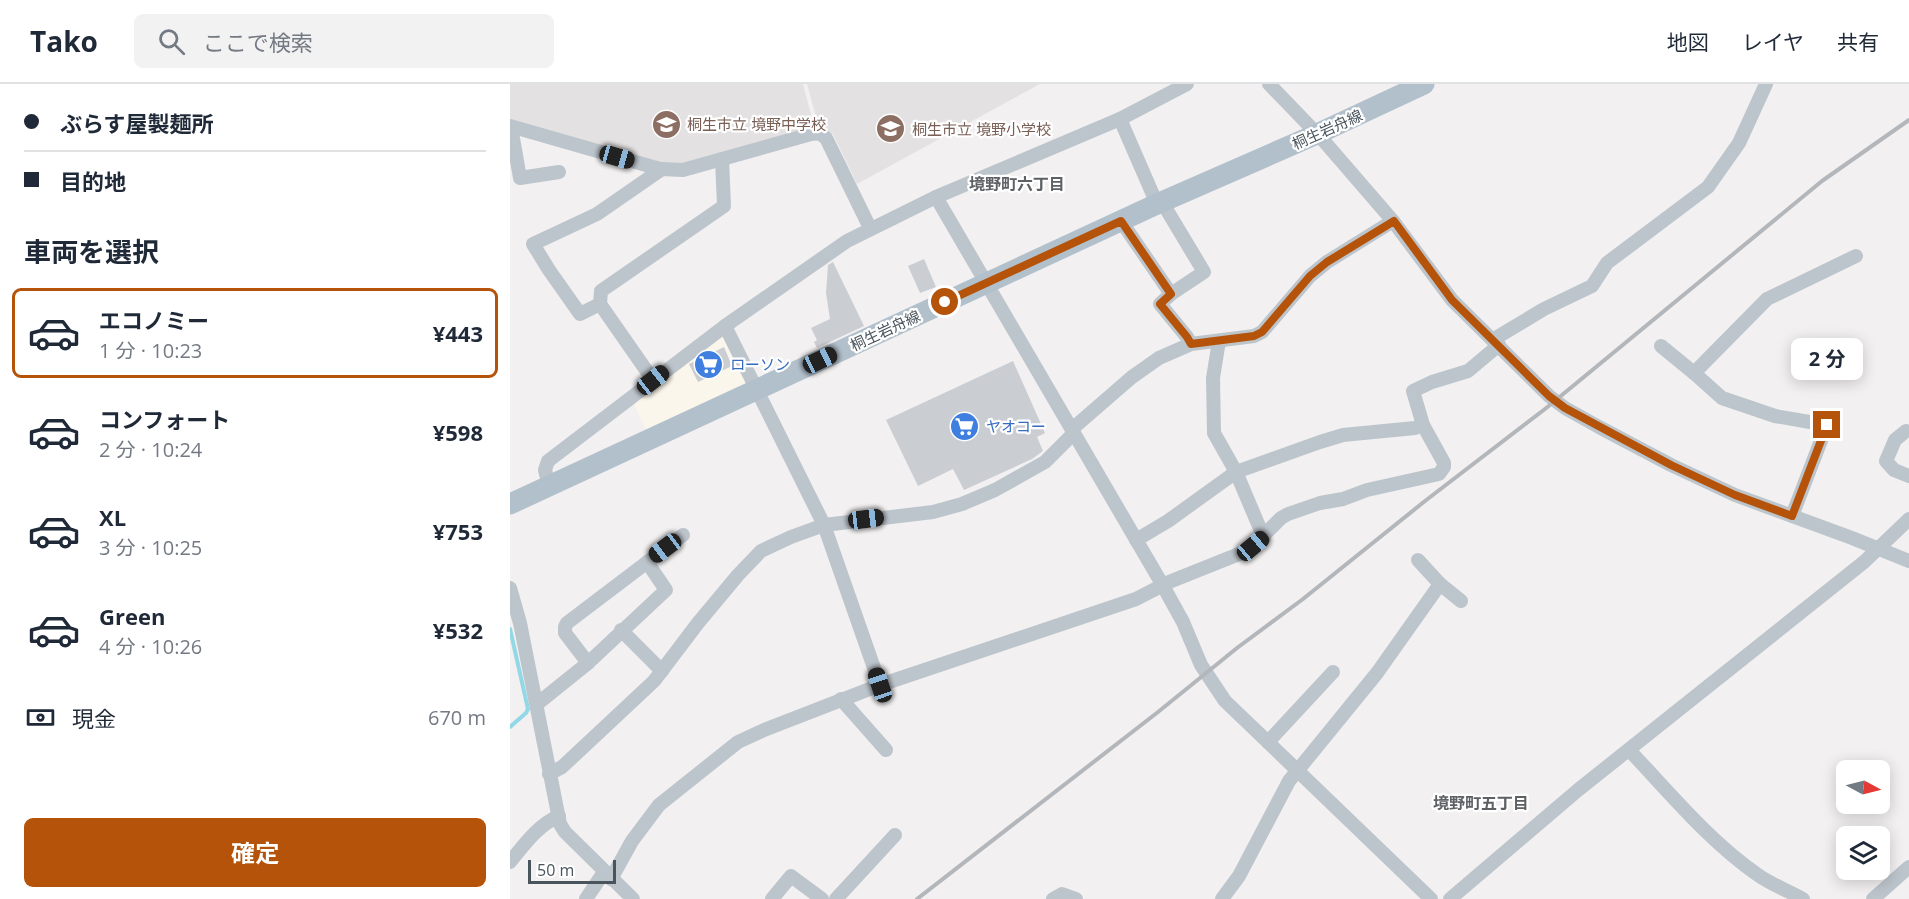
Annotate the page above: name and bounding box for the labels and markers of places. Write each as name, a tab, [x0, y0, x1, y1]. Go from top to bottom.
school or university icon: 桐生市立 境野中学校	[650, 108, 682, 140]
school or university icon: 桐生市立 境野小学校	[875, 113, 907, 145]
place label: 桐生市立 境野中学校	[687, 114, 826, 134]
place label: 桐生市立 境野小学校	[912, 119, 1051, 139]
supermarket icon: ローソン	[693, 348, 725, 380]
place label: ローソン	[730, 354, 790, 374]
supermarket icon: ヤオコー	[949, 410, 981, 442]
place label: ヤオコー	[986, 416, 1046, 436]

